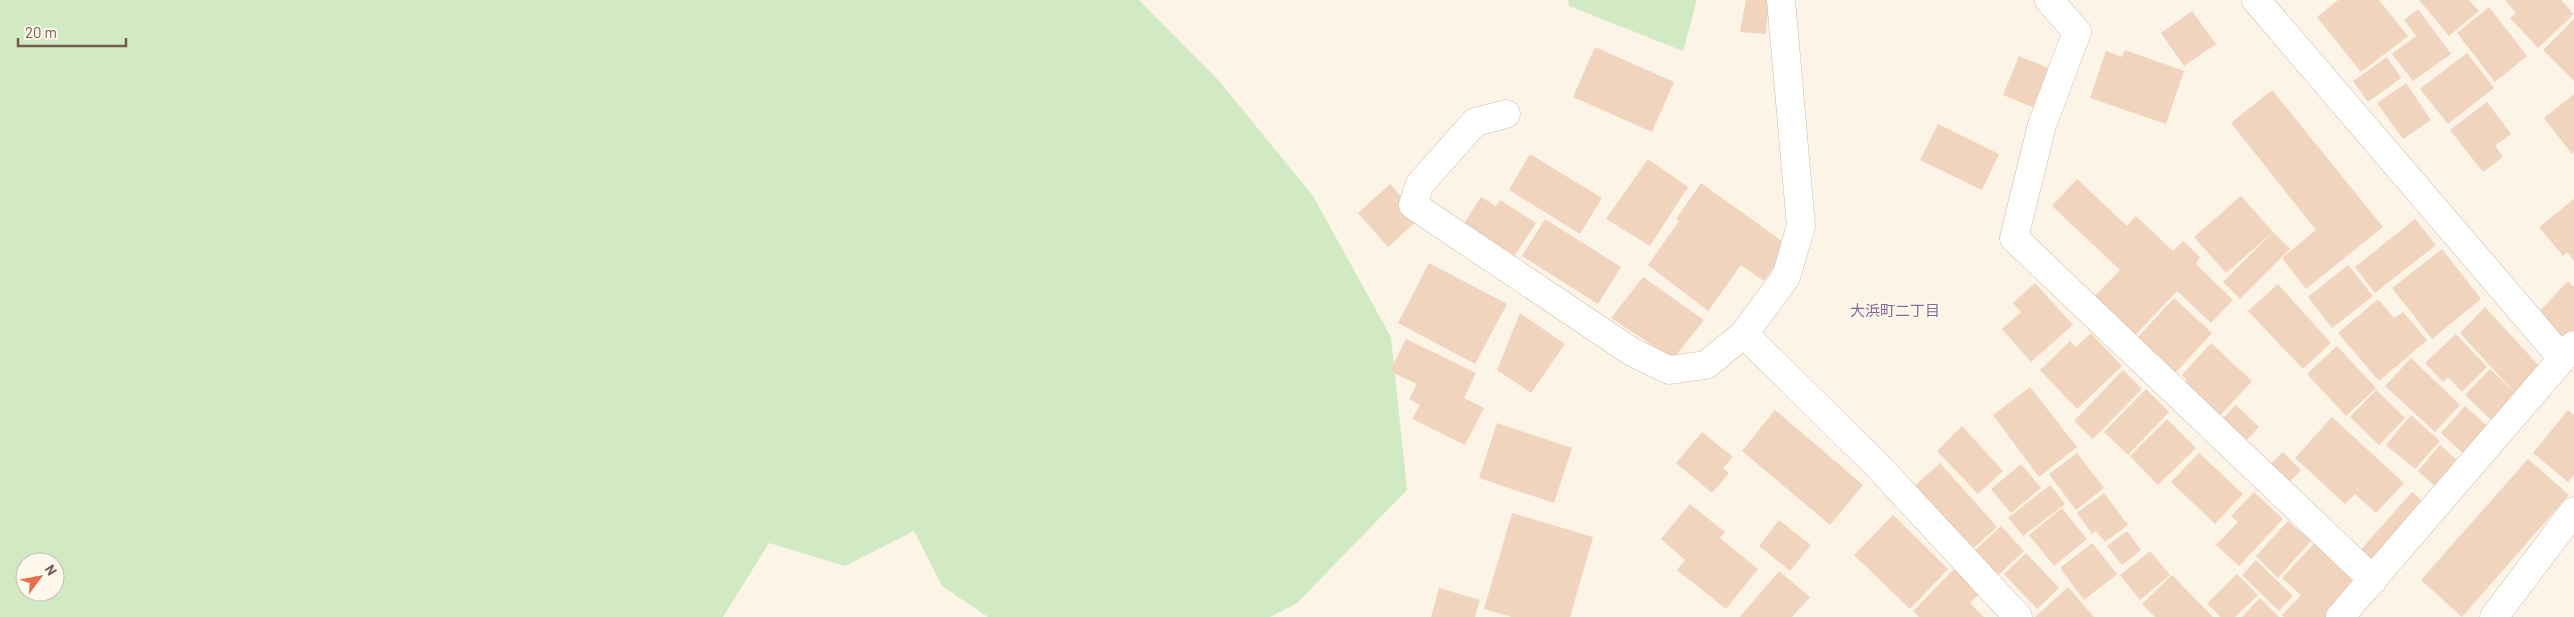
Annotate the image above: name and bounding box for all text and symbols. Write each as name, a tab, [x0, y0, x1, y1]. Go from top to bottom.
scale bar	[18, 15, 125, 47]
text: 20 m	[25, 23, 57, 41]
district label: 大浜町二丁目	[1850, 301, 1940, 319]
north arrow	[15, 552, 65, 602]
text: N	[42, 561, 61, 578]

